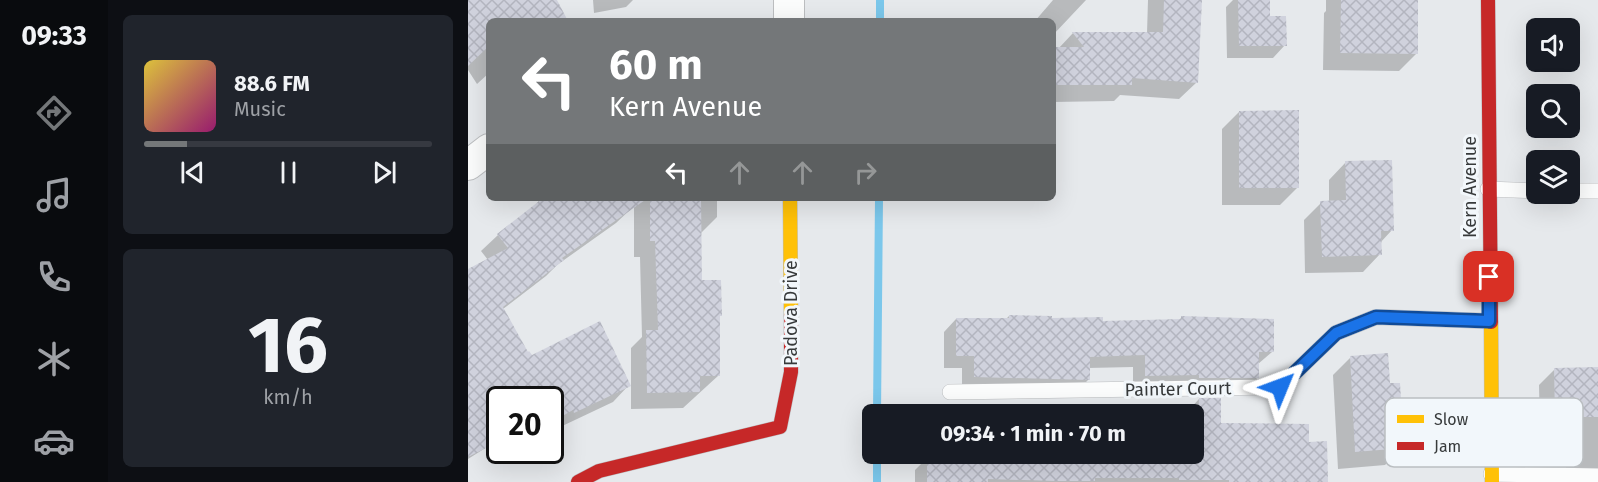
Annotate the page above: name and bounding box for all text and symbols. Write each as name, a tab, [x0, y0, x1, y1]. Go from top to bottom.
map controls	[1526, 18, 1580, 204]
button: sound	[1526, 18, 1580, 72]
text: 09:33	[21, 20, 87, 52]
text: 60 m	[609, 40, 703, 90]
icon: left	[510, 42, 588, 120]
text: 88.6 FM	[234, 70, 310, 97]
button: search	[1526, 84, 1580, 138]
text: Kern Avenue	[609, 91, 762, 123]
icon: directions	[33, 92, 75, 134]
text: Music	[234, 97, 286, 121]
street label: Kern Avenue	[1459, 136, 1481, 238]
button: layers	[1526, 150, 1580, 204]
icon: previous	[176, 156, 209, 189]
icon: pause	[272, 156, 305, 189]
icon: next	[368, 156, 401, 189]
icon: left	[660, 156, 693, 189]
icon: ahead	[723, 156, 756, 189]
icon: ahead	[786, 156, 819, 189]
icon: right	[849, 156, 882, 189]
icon: music	[33, 174, 75, 216]
pin	[1463, 251, 1514, 302]
icon: phone	[33, 256, 75, 298]
street label: Padova Drive	[780, 260, 802, 366]
icon: arrive	[1472, 260, 1505, 293]
text: 16	[248, 299, 328, 393]
icon: climate	[33, 338, 75, 380]
position arrow	[1248, 355, 1312, 419]
street label: Painter Court	[1124, 377, 1232, 401]
text: km/h	[263, 385, 313, 409]
speed limit sign: 20	[486, 386, 564, 464]
legend	[1385, 398, 1583, 467]
text: Slow	[1434, 410, 1469, 429]
icon: car	[33, 420, 75, 462]
text: 09:34 · 1 min · 70 m	[940, 420, 1126, 447]
text: Jam	[1434, 437, 1461, 456]

